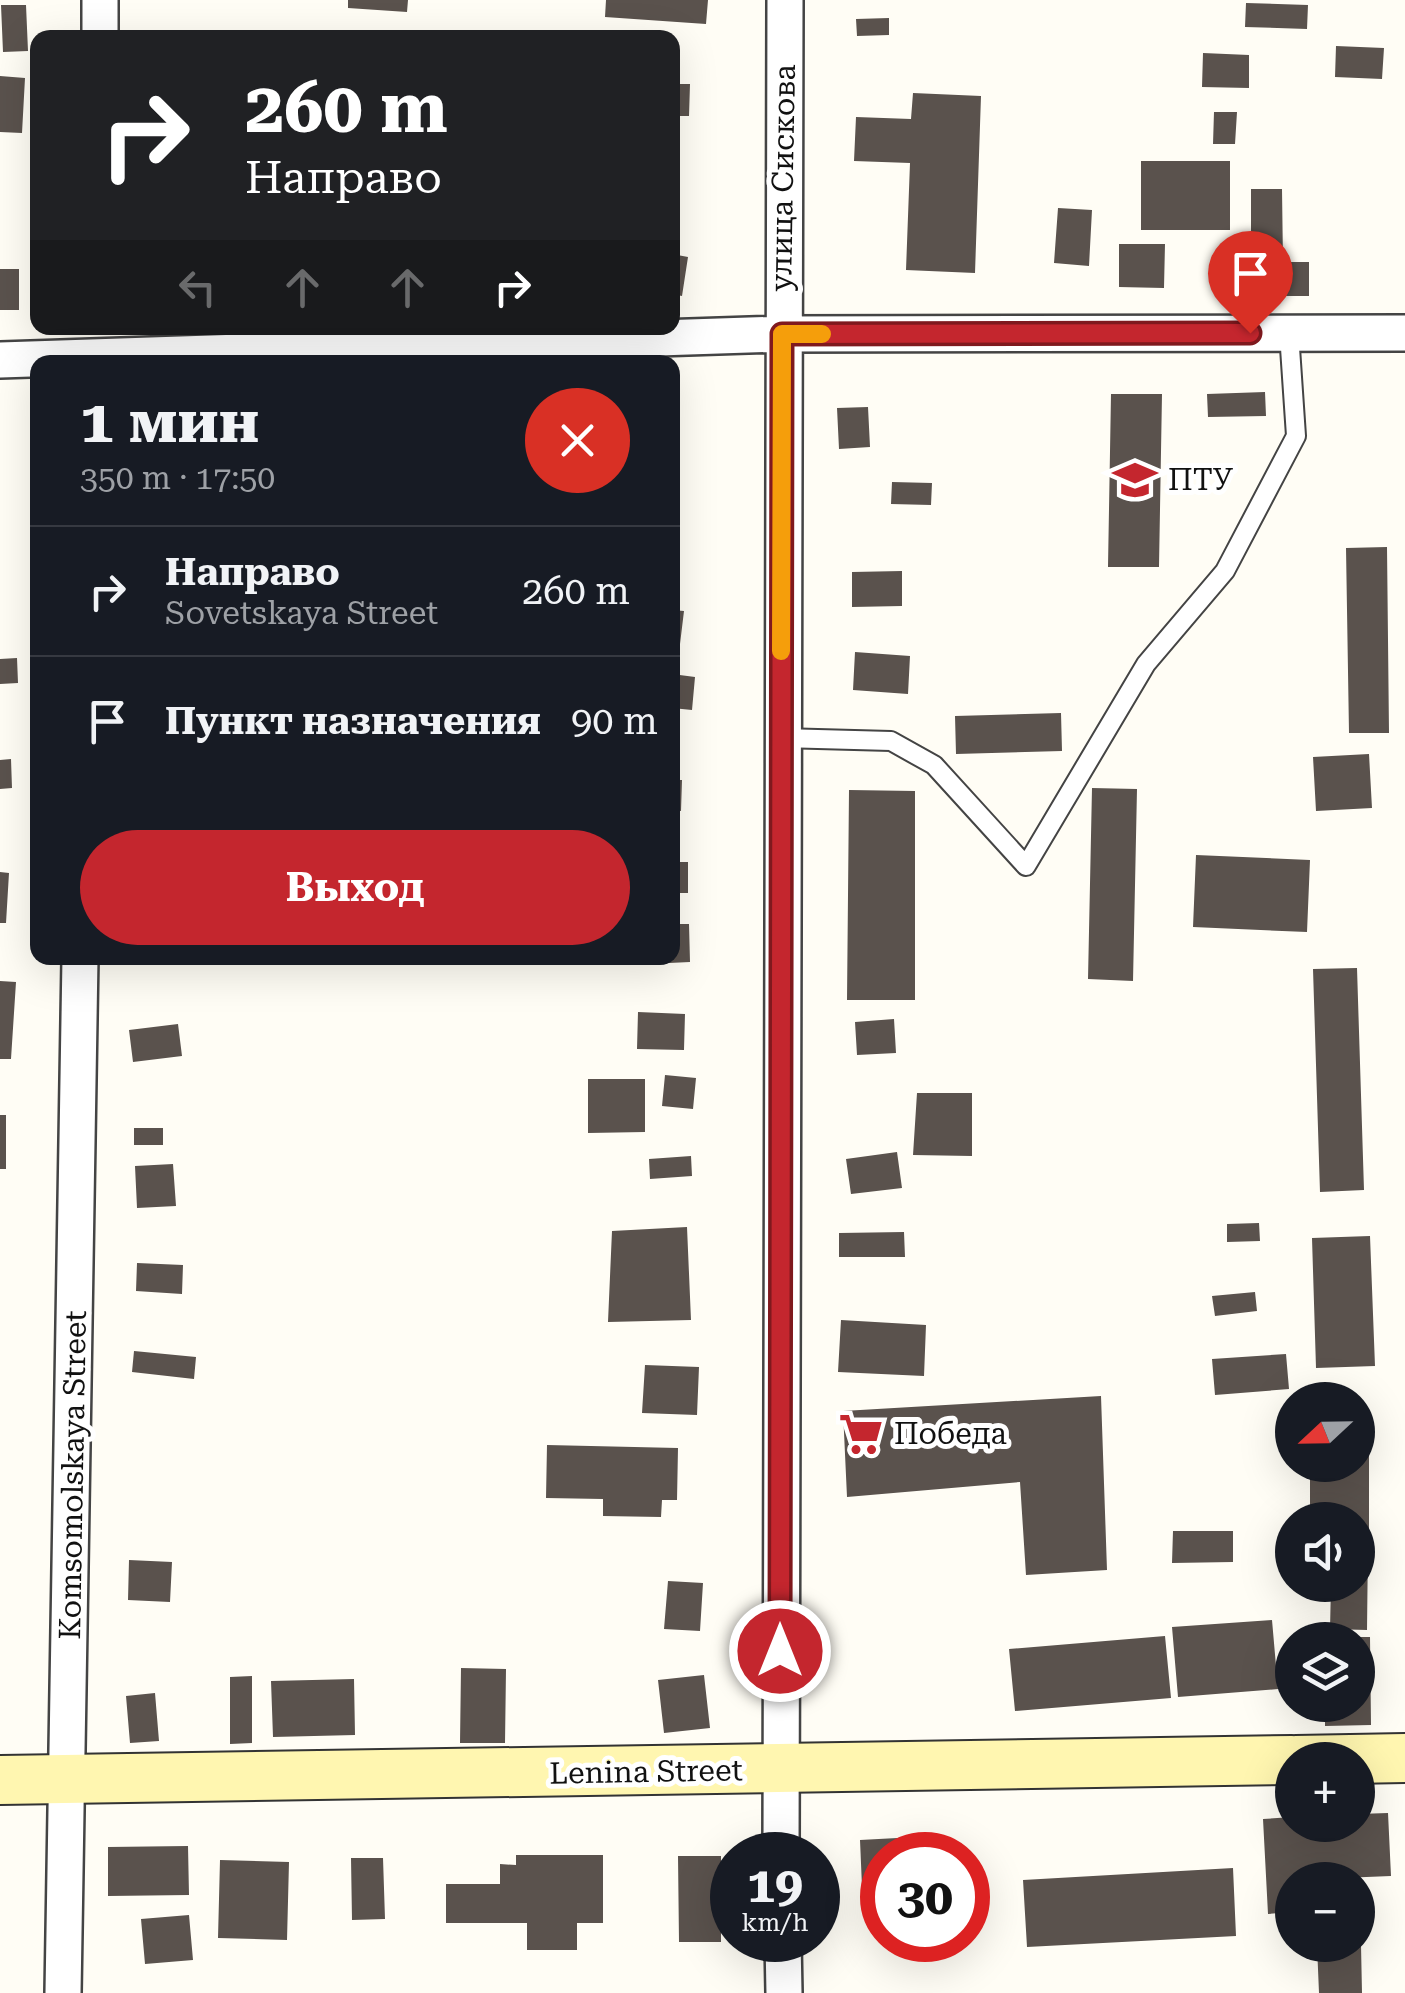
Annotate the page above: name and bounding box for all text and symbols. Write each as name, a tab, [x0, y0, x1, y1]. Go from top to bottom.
street label: улица Сискова	[763, 64, 802, 292]
text: 260 m	[245, 67, 448, 149]
icon: right	[80, 70, 210, 200]
text: Направо	[245, 151, 442, 204]
pin	[1208, 231, 1293, 334]
icon: arrive	[1223, 246, 1278, 301]
icon: left	[170, 260, 225, 315]
icon: ahead	[275, 260, 330, 315]
icon: ahead	[380, 260, 435, 315]
icon: right	[485, 260, 540, 315]
text: 1 мин	[80, 386, 259, 457]
button: close	[525, 388, 630, 493]
school or university icon: ПТУ	[1111, 456, 1159, 504]
text: 350 m · 17:50	[80, 459, 275, 497]
place label: ПТУ	[1168, 462, 1234, 497]
text: Направо	[165, 550, 340, 594]
icon: right	[80, 564, 135, 619]
text: 260 m	[522, 569, 630, 613]
text: Sovetskaya Street	[165, 594, 438, 632]
icon: arrive	[80, 694, 135, 749]
text: Пункт назначения	[165, 699, 541, 743]
text: 90 m	[571, 699, 658, 743]
button: Выход	[80, 830, 630, 945]
street label: Komsomolskaya Street	[52, 1310, 93, 1640]
north arrow	[1275, 1382, 1375, 1482]
map controls	[1275, 1382, 1375, 1962]
supermarket icon: Победа	[837, 1410, 885, 1458]
place label: Победа	[894, 1416, 1007, 1451]
button: sound	[1275, 1502, 1375, 1602]
position arrow	[728, 1599, 832, 1703]
button: layers	[1275, 1622, 1375, 1722]
button: +	[1275, 1742, 1375, 1842]
street label: Lenina Street	[549, 1752, 743, 1791]
speed limit sign: 30	[860, 1832, 990, 1962]
text: 19	[747, 1856, 803, 1914]
button: −	[1275, 1862, 1375, 1962]
text: km/h	[742, 1908, 808, 1937]

